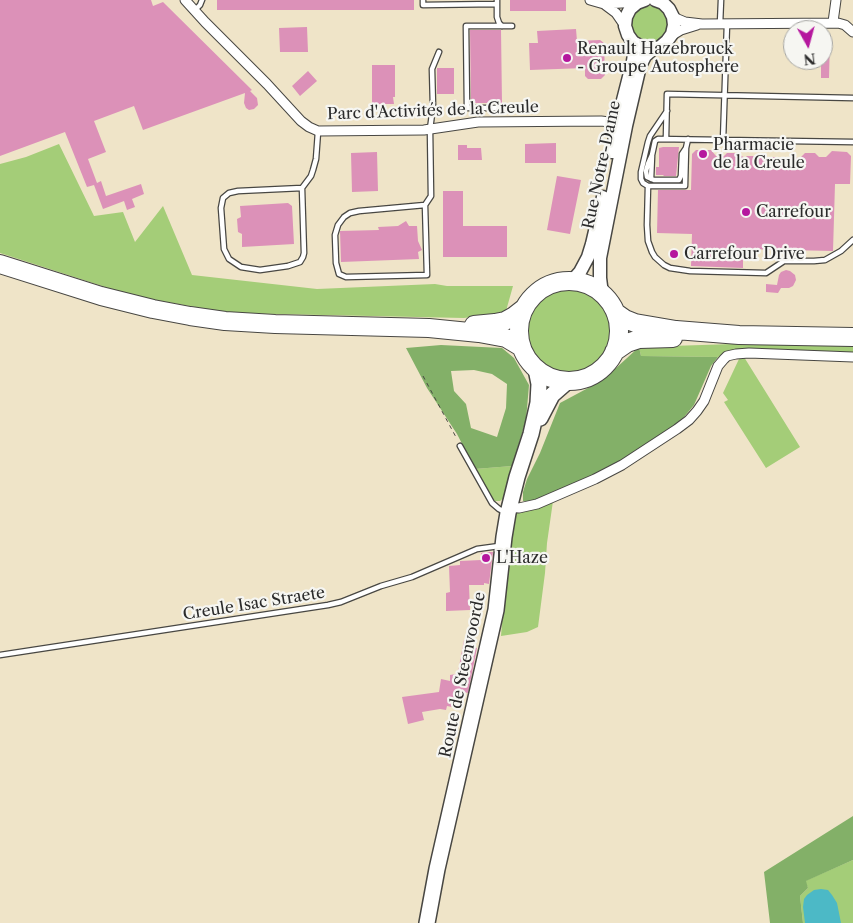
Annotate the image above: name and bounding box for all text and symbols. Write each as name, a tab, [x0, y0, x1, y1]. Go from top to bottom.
north arrow	[783, 20, 833, 70]
place label: Renault Hazebrouck - Groupe Autosphere	[577, 39, 739, 77]
text: N	[803, 49, 817, 69]
marker: Renault Hazebrouck - Groupe Autosphere	[561, 52, 573, 64]
street label: Parc d'Activités de la Creule	[327, 98, 539, 124]
street label: Rue Notre-Dame	[579, 99, 625, 231]
place label: Pharmacie de la Creule	[713, 135, 805, 173]
marker: Pharmacie de la Creule	[697, 148, 709, 160]
place label: Carrefour	[756, 202, 831, 222]
marker: Carrefour	[740, 206, 752, 218]
place label: Carrefour Drive	[684, 244, 805, 264]
marker: Carrefour Drive	[668, 248, 680, 260]
place label: L'Haze	[496, 548, 548, 568]
marker: L'Haze	[480, 552, 492, 564]
street label: Creule Isac Straete	[182, 583, 326, 625]
street label: Route de Steenvoorde	[436, 590, 490, 760]

